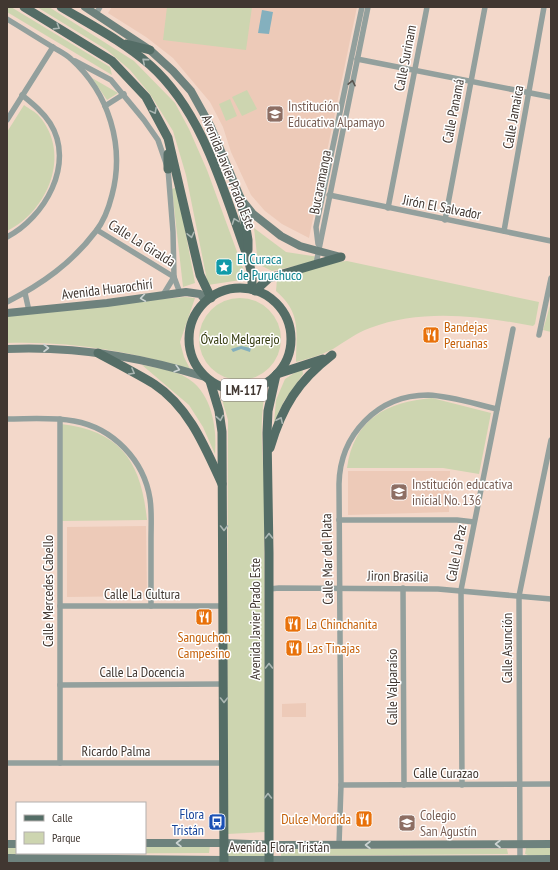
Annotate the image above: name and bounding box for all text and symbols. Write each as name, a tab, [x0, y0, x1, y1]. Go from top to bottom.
one-way arrow	[53, 23, 60, 30]
street label: Calle Surinam	[390, 23, 420, 93]
one-way arrow	[143, 59, 150, 66]
street label: Calle Panamá	[438, 77, 468, 145]
one-way arrow	[348, 79, 356, 86]
street label: Calle Jamaica	[499, 84, 527, 150]
place label: Institución Educativa Alpamayo	[288, 97, 385, 131]
school or university icon: Institución Educativa Alpamayo	[265, 104, 285, 124]
one-way arrow	[149, 107, 157, 114]
street label: Avenida Javier Prado Este	[198, 112, 260, 232]
street label: Bucaramanga	[305, 148, 335, 216]
street label: Jirón El Salvador	[400, 190, 483, 223]
street label: Calle La Giralda	[105, 215, 179, 271]
one-way arrow	[231, 218, 239, 225]
one-way arrow	[186, 232, 194, 238]
place label: El Curaca de Puruchuco	[237, 250, 302, 284]
place icon: El Curaca de Puruchuco	[214, 257, 234, 277]
street label: Avenida Huarochirí	[61, 275, 153, 303]
one-way arrow	[140, 294, 146, 303]
place label: Bandejas Peruanas	[444, 318, 488, 352]
restaurant icon: Bandejas Peruanas	[421, 325, 441, 345]
park label: Óvalo Melgarejo	[200, 330, 280, 348]
one-way arrow	[43, 344, 49, 352]
one-way arrow	[173, 364, 180, 373]
one-way arrow	[128, 367, 135, 374]
road number: LM-117	[221, 379, 267, 401]
one-way arrow	[215, 415, 224, 421]
one-way arrow	[275, 416, 283, 423]
place label: Institución educativa inicial No. 136	[412, 475, 513, 509]
school or university icon: Institución educativa inicial No. 136	[389, 482, 409, 502]
street label: Calle Mar del Plata	[317, 513, 337, 605]
street label: Calle La Paz	[442, 523, 470, 583]
one-way arrow	[220, 525, 228, 531]
one-way arrow	[265, 533, 273, 539]
street label: Calle Mercedes Cabello	[39, 535, 57, 647]
street label: Avenida Javier Prado Este	[246, 558, 264, 680]
street label: Jiron Brasilia	[366, 566, 429, 586]
street label: Calle La Cultura	[104, 585, 180, 603]
restaurant icon: Sanguchon Campesino	[194, 607, 214, 627]
street label: Calle Asunción	[498, 613, 516, 683]
restaurant icon: La Chinchanita	[283, 614, 303, 634]
place label: La Chinchanita	[306, 615, 377, 633]
place label: Sanguchon Campesino	[177, 628, 231, 662]
restaurant icon: Las Tinajas	[284, 638, 304, 658]
place label: Las Tinajas	[307, 639, 360, 657]
street label: Calle Valparaíso	[383, 649, 401, 725]
street label: Calle La Docencia	[100, 663, 184, 681]
one-way arrow	[265, 663, 273, 669]
one-way arrow	[220, 697, 228, 703]
street label: Ricardo Palma	[82, 742, 150, 760]
street label: Calle Curazao	[413, 764, 479, 782]
one-way arrow	[264, 793, 272, 799]
legend	[16, 802, 146, 854]
place label: Flora Tristán	[172, 805, 204, 839]
place label: Colegio San Agustín	[420, 806, 477, 840]
restaurant icon: Dulce Mordida	[354, 809, 374, 829]
text: Calle	[52, 810, 73, 825]
place label: Dulce Mordida	[281, 810, 351, 828]
bus stop icon: Flora Tristán	[207, 812, 227, 832]
school or university icon: Colegio San Agustín	[397, 813, 417, 833]
text: Parque	[52, 830, 81, 845]
street label: Avenida Flora Tristán	[229, 838, 329, 856]
one-way arrow	[176, 839, 182, 847]
one-way arrow	[495, 840, 501, 848]
one-way arrow	[365, 841, 371, 849]

